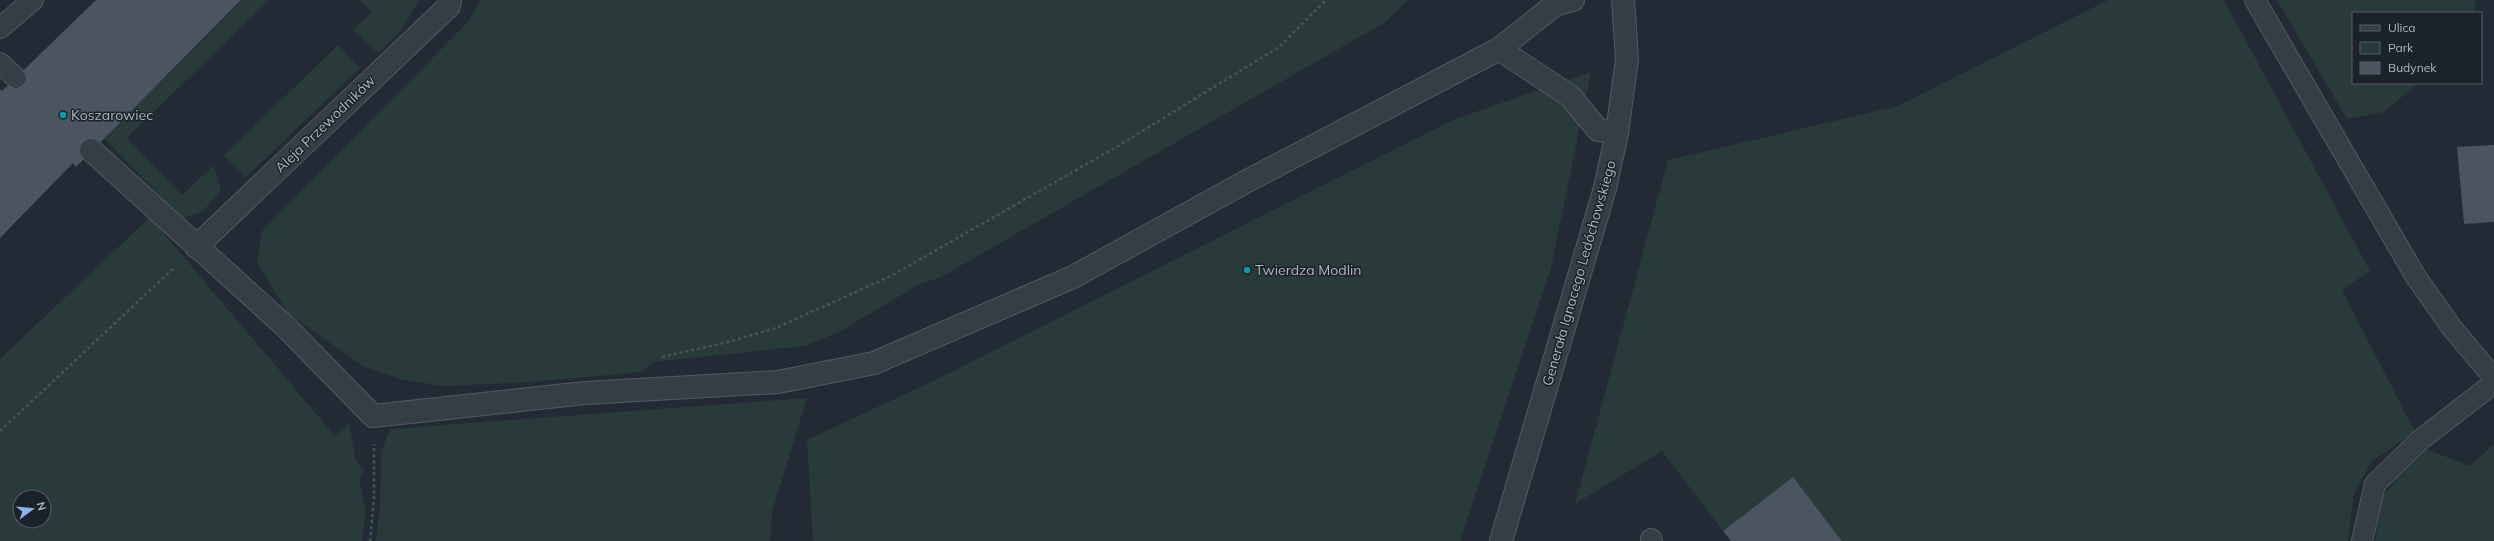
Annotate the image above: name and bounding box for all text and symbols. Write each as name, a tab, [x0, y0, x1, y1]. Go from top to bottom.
legend	[2352, 12, 2482, 84]
text: Ulica	[2388, 20, 2416, 35]
text: Park	[2388, 40, 2414, 55]
text: Budynek	[2388, 60, 2437, 75]
street label: Aleja Przewodników	[271, 72, 379, 176]
place label: Koszarowiec	[71, 106, 153, 124]
marker: Koszarowiec	[58, 110, 68, 120]
street label: Generała Ignacego Ledóchowskiego	[1538, 158, 1620, 388]
place label: Twierdza Modlin	[1255, 261, 1362, 279]
marker: Twierdza Modlin	[1242, 265, 1252, 275]
north arrow	[12, 489, 52, 529]
text: N	[34, 500, 49, 512]

